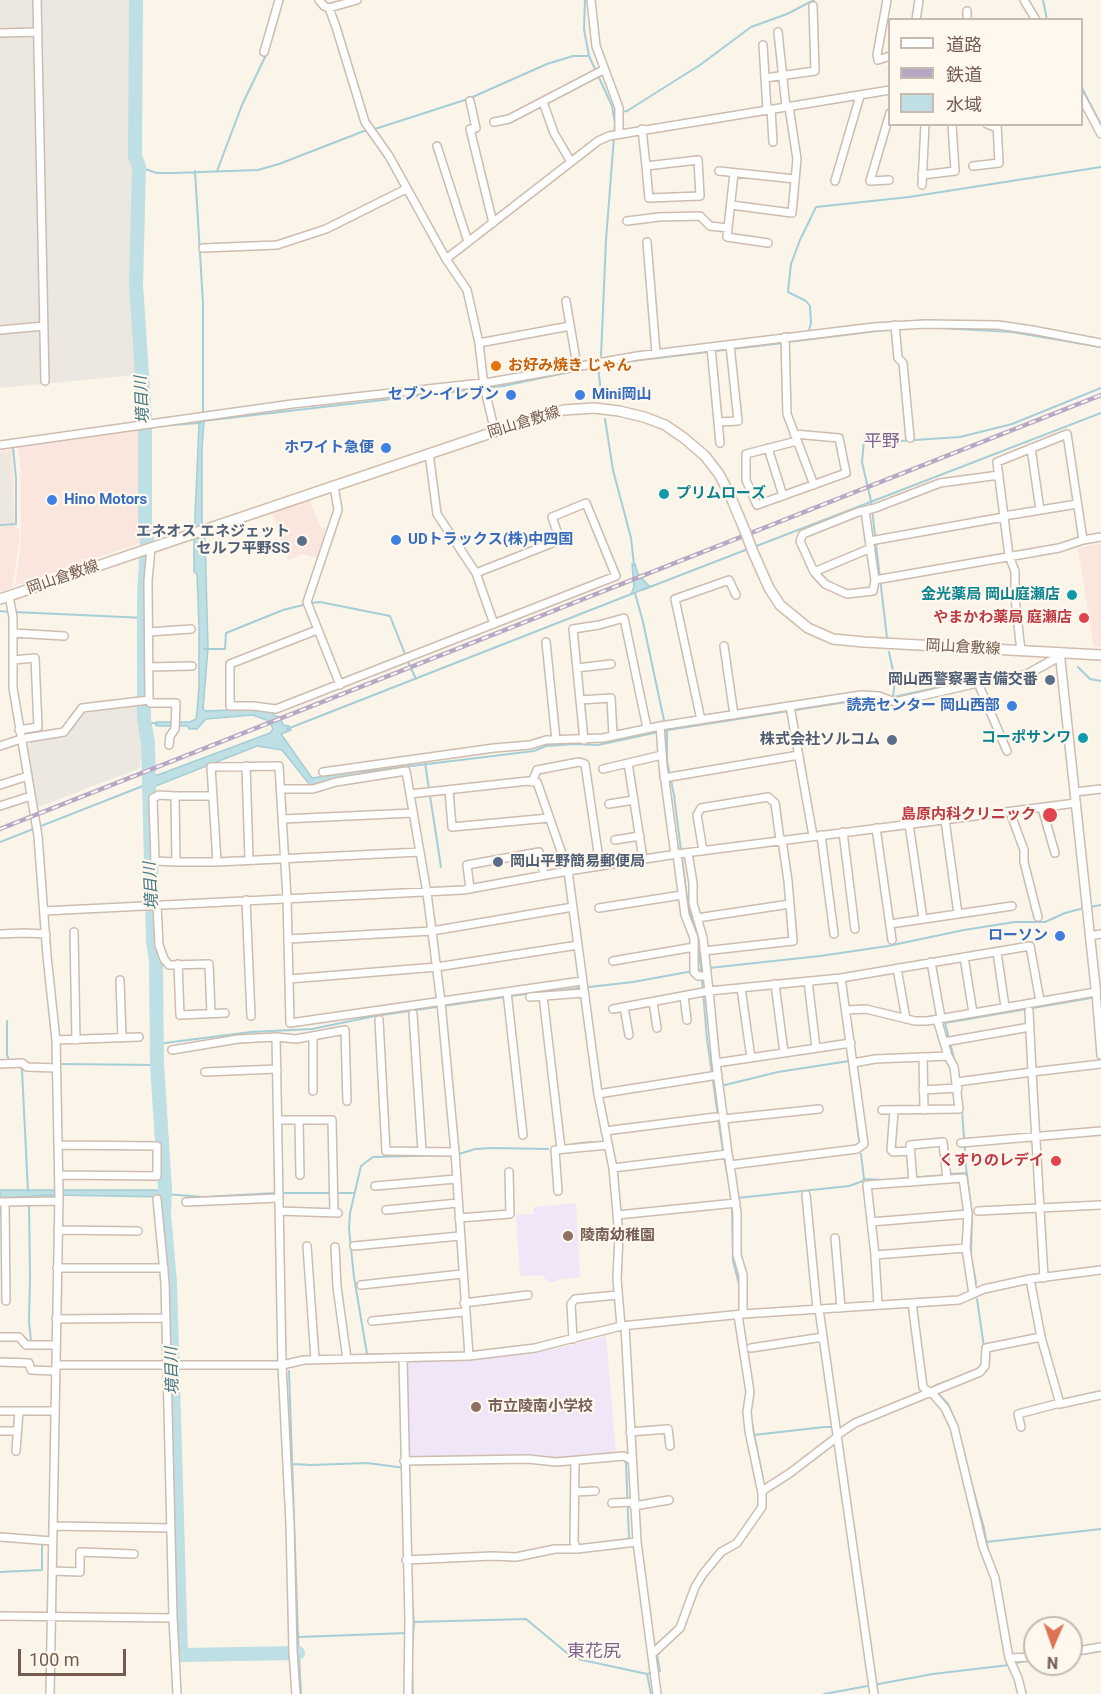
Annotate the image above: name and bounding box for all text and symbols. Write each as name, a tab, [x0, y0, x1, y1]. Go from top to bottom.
legend	[888, 18, 1083, 126]
text: 道路	[946, 34, 982, 55]
text: 鉄道	[946, 64, 982, 85]
text: 水域	[946, 94, 982, 115]
place label: お好み焼き じゃん	[508, 357, 632, 375]
marker: お好み焼き じゃん	[489, 359, 503, 373]
water label: 境目川	[132, 376, 154, 424]
place label: セブン-イレブン	[388, 386, 499, 404]
place label: Mini岡山	[592, 386, 651, 404]
marker: セブン-イレブン	[504, 388, 518, 402]
marker: Mini岡山	[573, 388, 587, 402]
street label: 岡山倉敷線	[486, 403, 562, 443]
district label: 平野	[864, 431, 900, 453]
place label: ホワイト急便	[284, 439, 374, 457]
marker: ホワイト急便	[379, 441, 393, 455]
place label: プリムローズ	[676, 485, 766, 503]
marker: プリムローズ	[657, 487, 671, 501]
place label: Hino Motors	[64, 491, 147, 509]
marker: Hino Motors	[45, 493, 59, 507]
place label: エネオス エネジェット セルフ平野SS	[136, 523, 290, 558]
place label: UDトラックス(株)中四国	[408, 531, 573, 549]
marker: UDトラックス(株)中四国	[389, 533, 403, 547]
marker: エネオス エネジェット セルフ平野SS	[295, 534, 309, 548]
street label: 岡山倉敷線	[25, 557, 101, 599]
place label: 金光薬局 岡山庭瀬店	[921, 586, 1060, 604]
marker: 金光薬局 岡山庭瀬店	[1065, 588, 1079, 602]
place label: やまかわ薬局 庭瀬店	[933, 609, 1072, 627]
marker: やまかわ薬局 庭瀬店	[1077, 611, 1091, 625]
street label: 岡山倉敷線	[925, 637, 1001, 659]
place label: 岡山西警察署吉備交番	[888, 671, 1038, 689]
marker: 岡山西警察署吉備交番	[1043, 673, 1057, 687]
place label: 読売センター 岡山西部	[846, 697, 1000, 715]
marker: 読売センター 岡山西部	[1005, 699, 1019, 713]
place label: コーポサンワ	[981, 729, 1071, 747]
place label: 株式会社ソルコム	[760, 731, 880, 749]
marker: コーポサンワ	[1076, 731, 1090, 745]
marker: 株式会社ソルコム	[885, 733, 899, 747]
place label: 島原内科クリニック	[901, 806, 1036, 824]
marker: 島原内科クリニック	[1041, 806, 1059, 824]
place label: 岡山平野簡易郵便局	[510, 853, 645, 871]
marker: 岡山平野簡易郵便局	[491, 855, 505, 869]
water label: 境目川	[141, 862, 163, 910]
place label: ローソン	[988, 927, 1048, 945]
marker: ローソン	[1053, 929, 1067, 943]
place label: くすりのレデイ	[939, 1152, 1044, 1170]
marker: くすりのレデイ	[1049, 1154, 1063, 1168]
place label: 陵南幼稚園	[580, 1227, 655, 1245]
marker: 陵南幼稚園	[561, 1229, 575, 1243]
water label: 境目川	[163, 1347, 183, 1395]
place label: 市立陵南小学校	[488, 1398, 593, 1416]
marker: 市立陵南小学校	[469, 1400, 483, 1414]
north arrow	[1023, 1616, 1083, 1676]
scale bar	[21, 1637, 129, 1675]
district label: 東花尻	[567, 1641, 621, 1663]
text: 100 m	[29, 1649, 80, 1670]
text: N	[1046, 1653, 1058, 1672]

